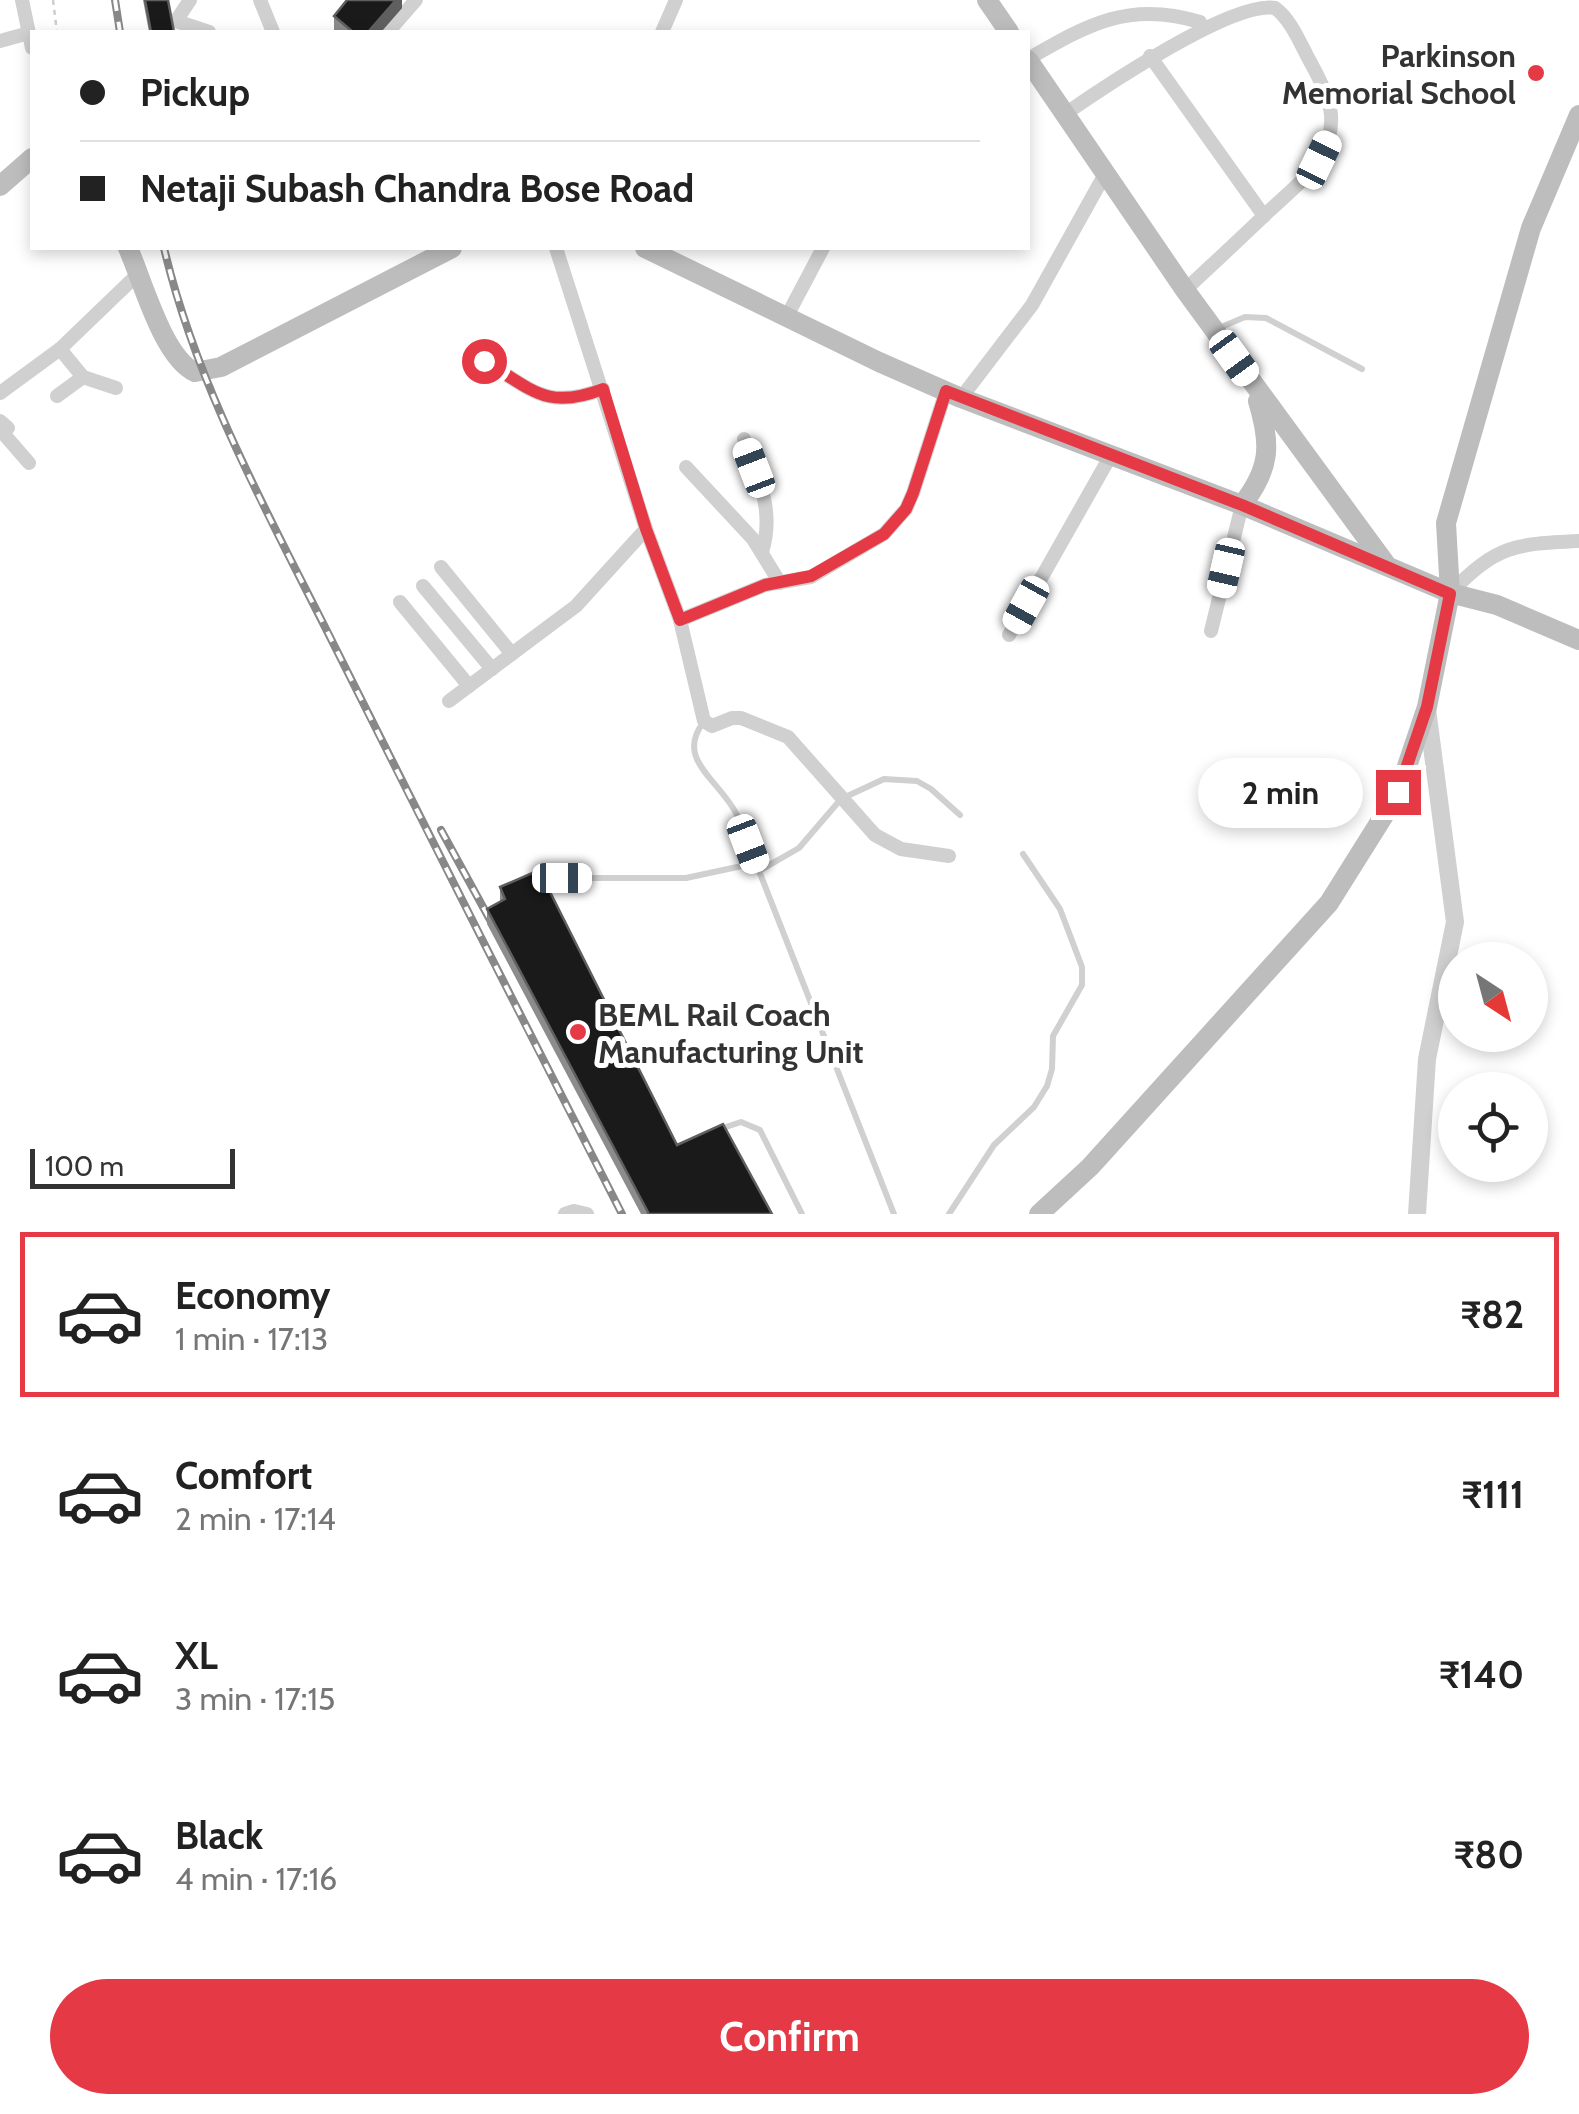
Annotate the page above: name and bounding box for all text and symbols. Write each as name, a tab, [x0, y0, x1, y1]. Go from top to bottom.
place label: Parkinson Memorial School	[1282, 36, 1516, 112]
marker: Parkinson Memorial School	[1525, 62, 1547, 84]
text: Pickup	[140, 69, 250, 116]
car	[1292, 126, 1346, 194]
text: Netaji Subash Chandra Bose Road	[140, 165, 694, 212]
car	[1204, 325, 1264, 391]
route start	[462, 339, 507, 384]
car	[729, 435, 779, 501]
car	[1205, 535, 1247, 601]
car	[998, 571, 1054, 639]
callout: 2 min	[1198, 757, 1363, 827]
route end	[1376, 770, 1421, 815]
text: 2 min	[1242, 773, 1319, 812]
car	[723, 811, 773, 877]
car	[532, 863, 592, 893]
north arrow	[1438, 942, 1548, 1052]
map controls	[1438, 942, 1548, 1182]
place label: BEML Rail Coach Manufacturing Unit	[598, 995, 863, 1071]
marker: BEML Rail Coach Manufacturing Unit	[567, 1021, 589, 1043]
button: locate	[1438, 1072, 1548, 1182]
scale bar	[30, 1144, 235, 1188]
text: 100 m	[45, 1149, 124, 1183]
icon: car	[55, 1270, 145, 1360]
text: Economy	[175, 1272, 330, 1319]
text: ₹82	[1460, 1291, 1524, 1338]
text: 1 min · 17:13	[175, 1319, 328, 1358]
icon: car	[55, 1450, 145, 1540]
text: Comfort	[175, 1452, 312, 1499]
text: ₹111	[1461, 1471, 1524, 1518]
text: 2 min · 17:14	[175, 1499, 336, 1538]
icon: car	[55, 1630, 145, 1720]
text: XL	[175, 1632, 218, 1679]
text: ₹140	[1439, 1651, 1524, 1698]
text: 3 min · 17:15	[175, 1679, 335, 1718]
icon: car	[55, 1810, 145, 1900]
text: Black	[175, 1812, 263, 1859]
text: ₹80	[1454, 1831, 1524, 1878]
text: 4 min · 17:16	[175, 1859, 337, 1898]
button: Confirm	[50, 1979, 1529, 2094]

